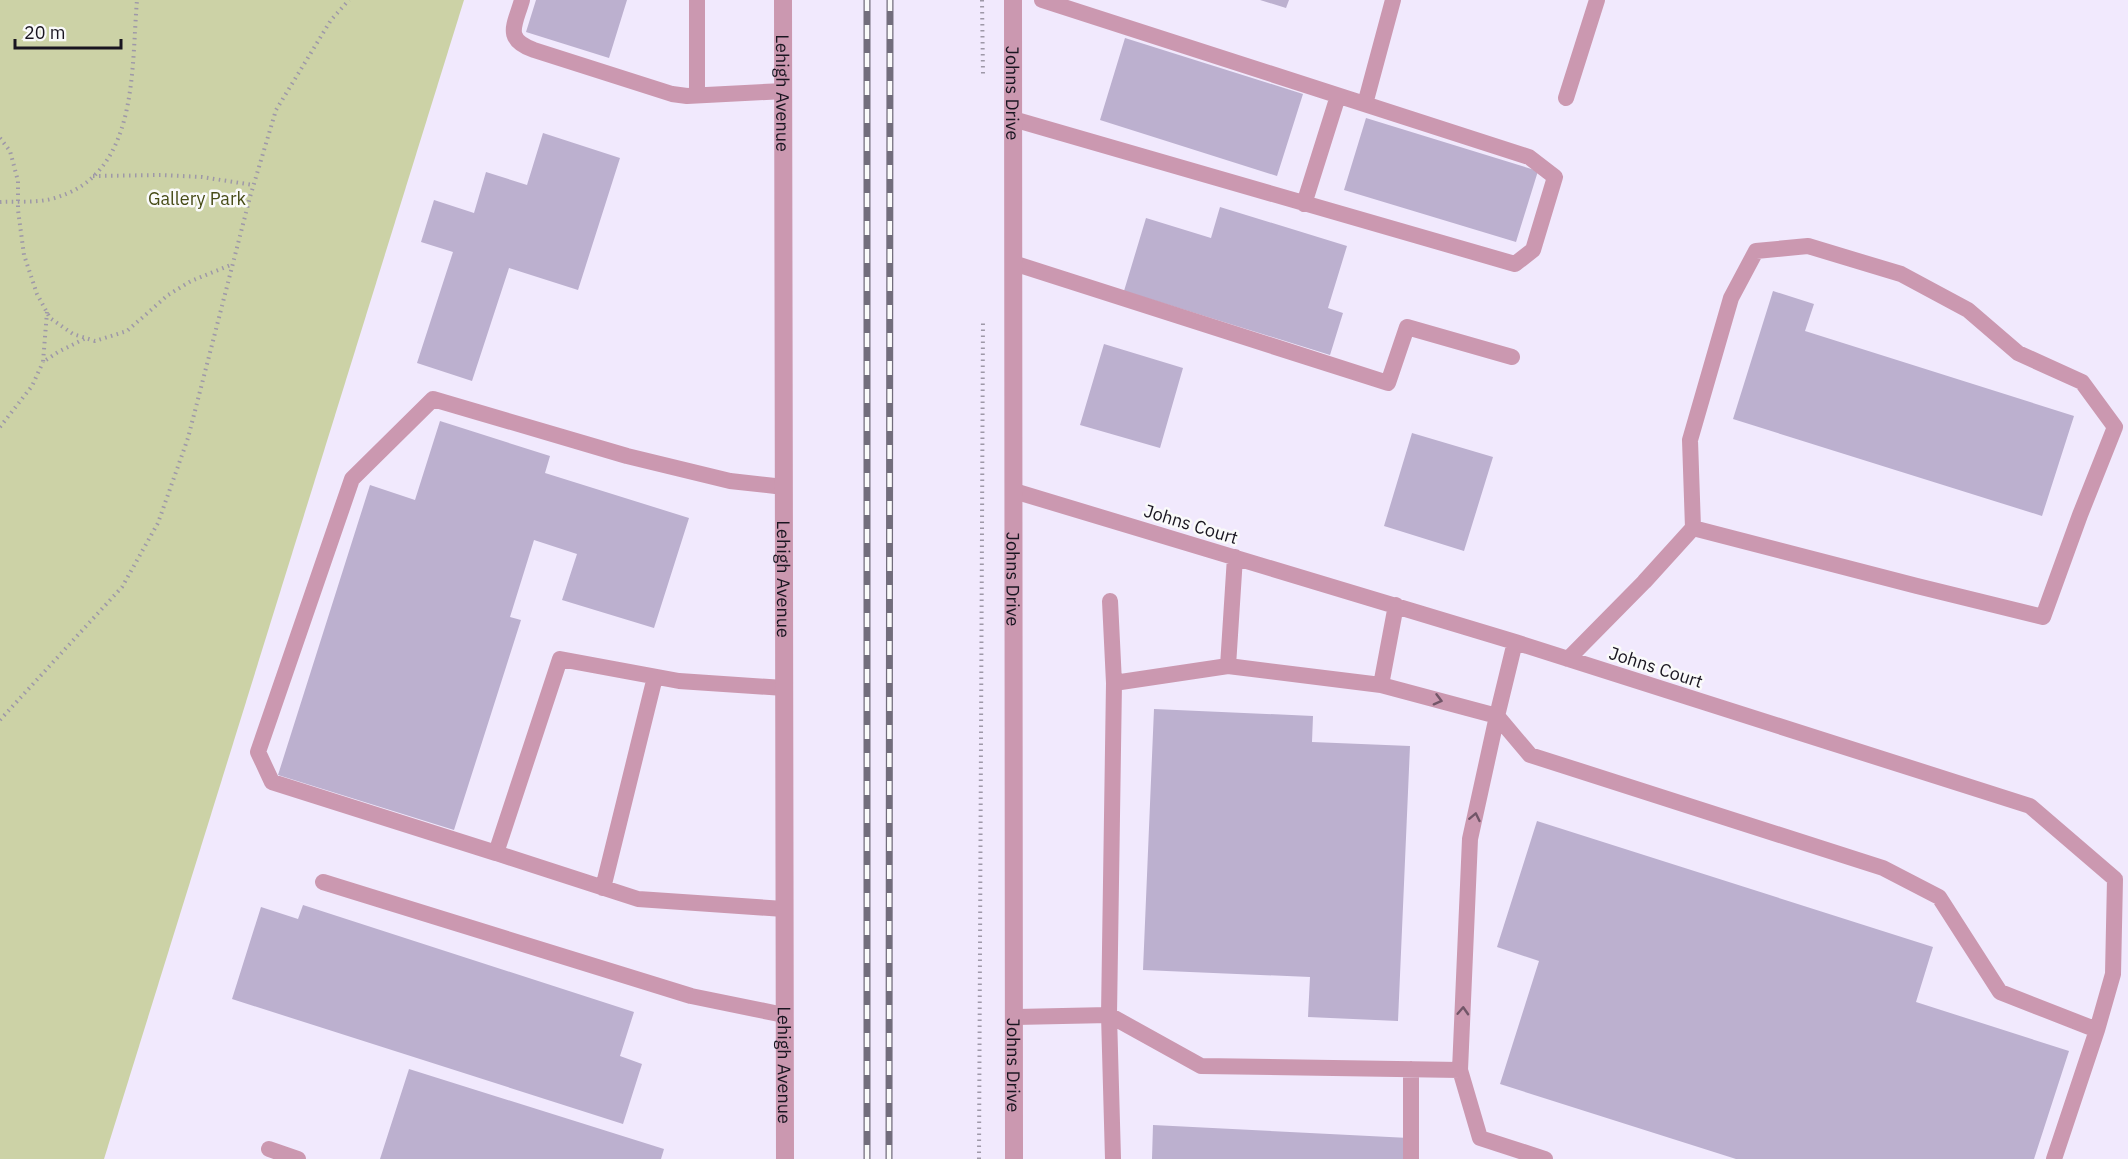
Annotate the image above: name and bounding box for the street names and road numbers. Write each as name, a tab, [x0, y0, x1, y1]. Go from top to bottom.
street label: Lehigh Avenue	[772, 34, 795, 152]
street label: Johns Drive	[1002, 46, 1025, 140]
street label: Johns Court	[1141, 499, 1241, 549]
street label: Lehigh Avenue	[772, 520, 796, 638]
street label: Johns Drive	[1002, 532, 1025, 626]
street label: Johns Court	[1606, 641, 1706, 693]
street label: Lehigh Avenue	[773, 1006, 796, 1124]
street label: Johns Drive	[1002, 1018, 1025, 1112]

